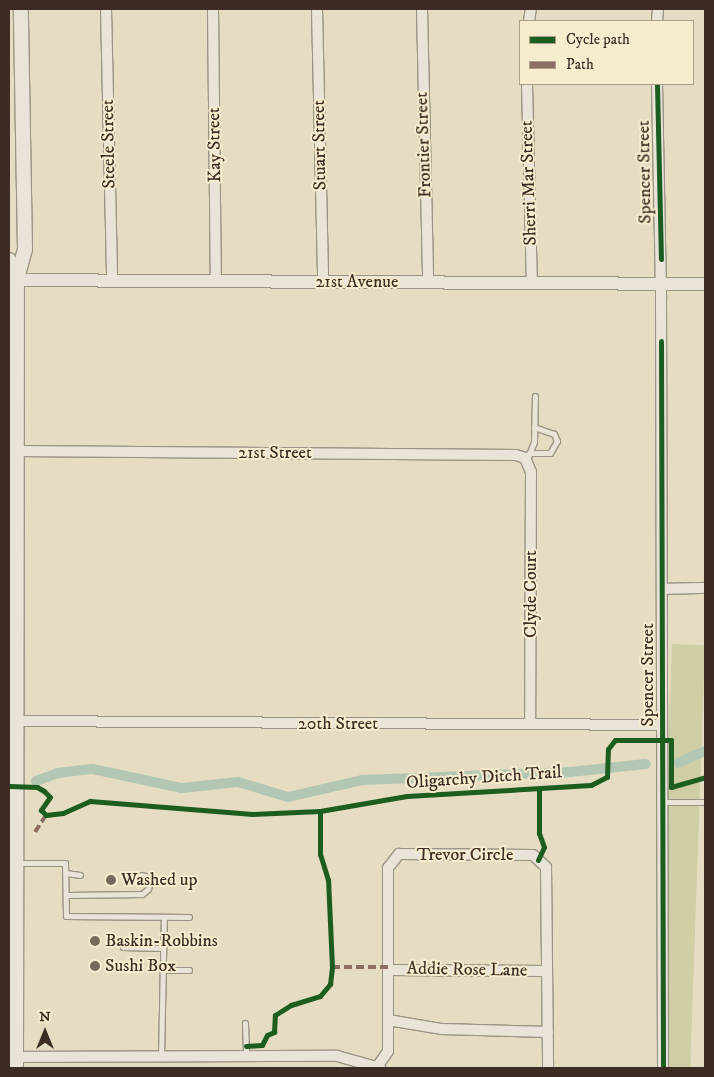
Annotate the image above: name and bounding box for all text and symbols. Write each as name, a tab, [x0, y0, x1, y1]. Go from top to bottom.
legend	[519, 20, 694, 85]
text: Cycle path	[566, 30, 630, 49]
text: Path	[566, 55, 594, 74]
street label: Frontier Street	[411, 92, 437, 198]
street label: Steele Street	[97, 99, 121, 189]
street label: Stuart Street	[308, 100, 332, 190]
street label: Kay Street	[204, 107, 226, 183]
street label: Sherri Mar Street	[516, 120, 542, 246]
street label: Spencer Street	[633, 120, 657, 224]
street label: 21st Avenue	[316, 271, 398, 293]
street label: 21st Street	[238, 442, 312, 464]
street label: Clyde Court	[520, 550, 542, 638]
street label: Spencer Street	[637, 623, 659, 727]
street label: 20th Street	[298, 713, 378, 735]
street label: Oligarchy Ditch Trail	[405, 762, 563, 794]
street label: Trevor Circle	[417, 844, 513, 866]
place label: Washed up	[121, 869, 197, 891]
marker: Washed up	[105, 874, 117, 886]
place label: Baskin-Robbins	[105, 930, 218, 952]
marker: Baskin-Robbins	[89, 935, 101, 947]
place label: Sushi Box	[105, 955, 176, 977]
street label: Addie Rose Lane	[406, 958, 528, 982]
marker: Sushi Box	[89, 960, 101, 972]
north arrow	[20, 1007, 70, 1057]
text: N	[39, 1008, 51, 1026]

